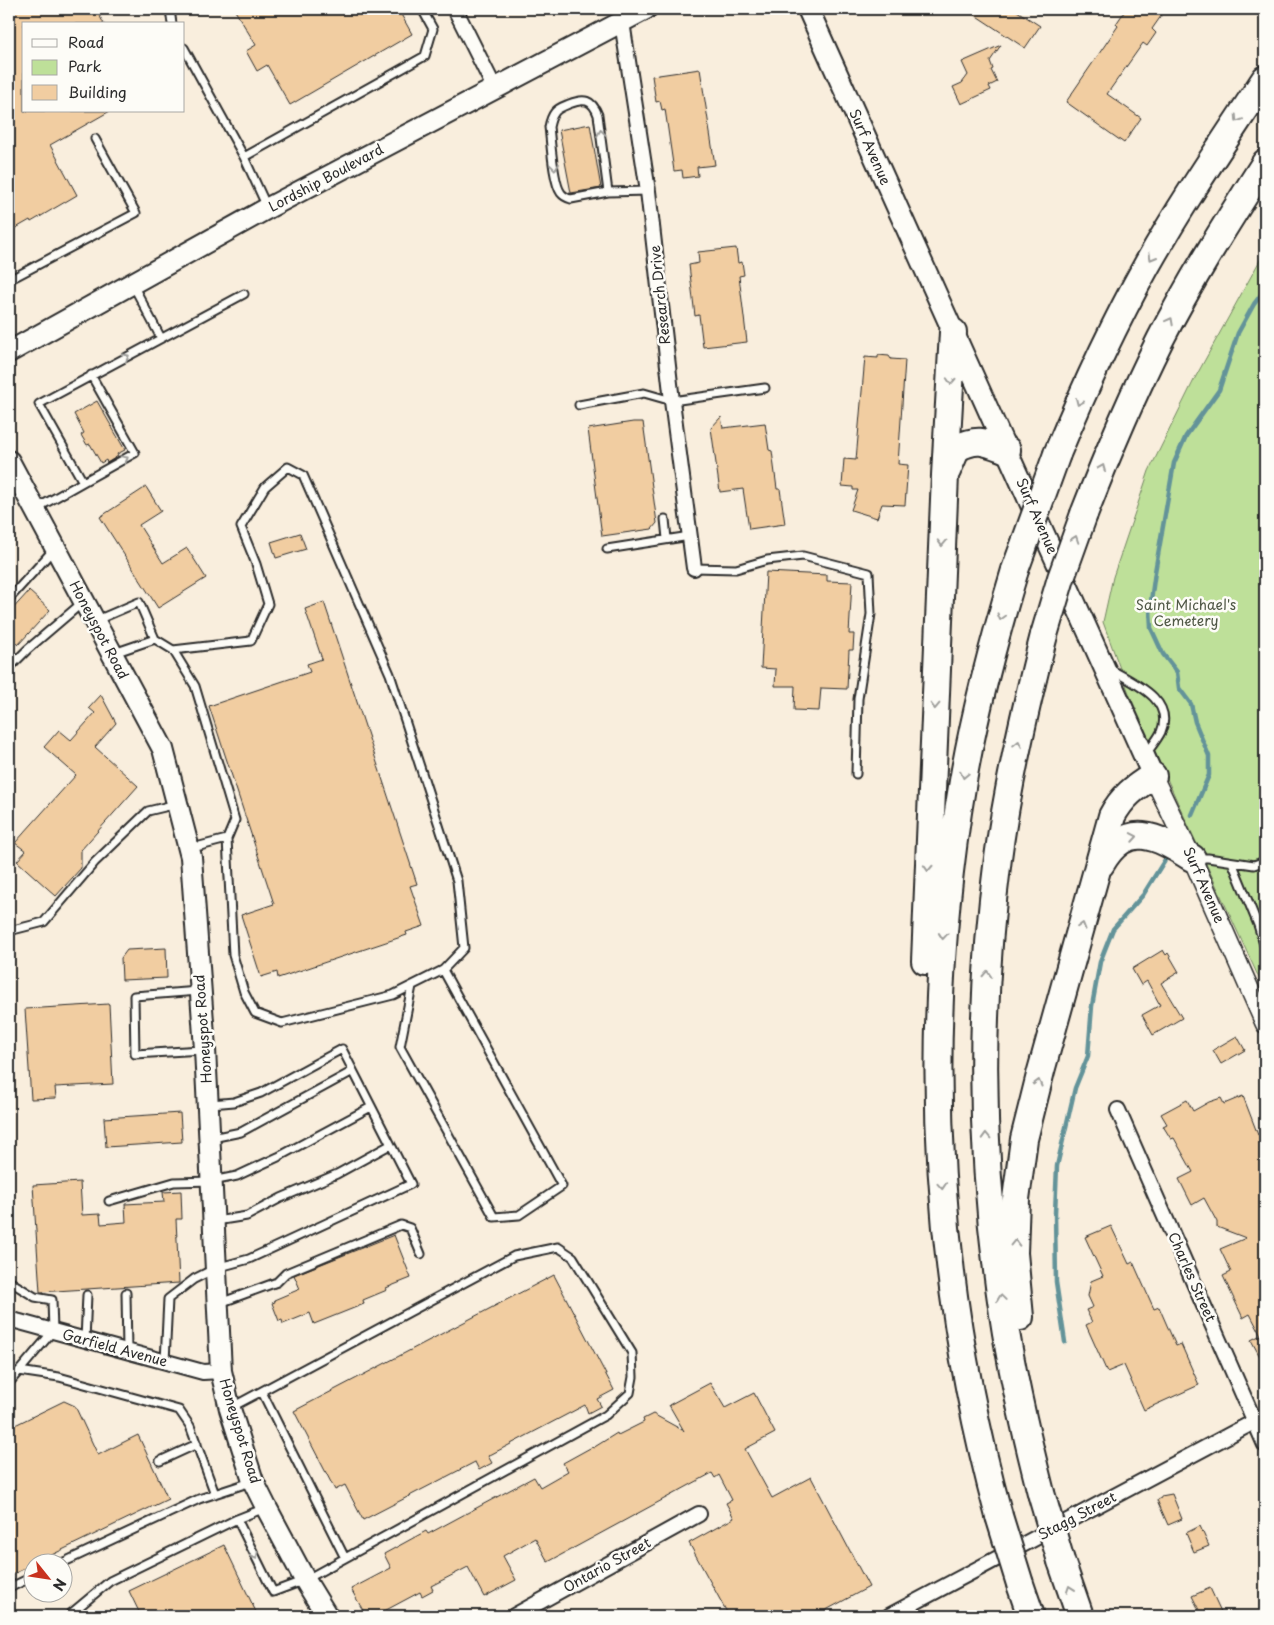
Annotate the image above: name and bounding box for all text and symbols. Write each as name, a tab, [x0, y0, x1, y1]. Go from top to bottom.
legend	[22, 22, 185, 112]
text: Road	[68, 30, 104, 53]
text: Park	[68, 54, 102, 77]
text: Building	[68, 80, 127, 103]
street label: Surf Avenue	[844, 105, 897, 189]
one-way arrow	[1235, 114, 1245, 123]
one-way arrow	[596, 129, 606, 137]
street label: Lordship Boulevard	[265, 138, 387, 217]
one-way arrow	[549, 163, 559, 171]
street label: Research Drive	[644, 244, 675, 346]
one-way arrow	[1149, 252, 1159, 261]
one-way arrow	[1164, 317, 1174, 326]
one-way arrow	[121, 353, 130, 363]
one-way arrow	[945, 377, 956, 385]
one-way arrow	[1075, 397, 1085, 406]
one-way arrow	[120, 455, 129, 465]
one-way arrow	[1096, 465, 1106, 473]
street label: Surf Avenue	[1011, 474, 1064, 558]
one-way arrow	[1069, 535, 1079, 544]
one-way arrow	[937, 539, 948, 547]
street label: Honeyspot Road	[65, 577, 134, 683]
park label: Saint Michael's Cemetery	[1136, 594, 1236, 631]
one-way arrow	[996, 613, 1007, 622]
one-way arrow	[930, 702, 941, 710]
one-way arrow	[1012, 739, 1023, 748]
one-way arrow	[959, 771, 970, 780]
one-way arrow	[1130, 832, 1139, 842]
street label: Surf Avenue	[1178, 843, 1231, 927]
one-way arrow	[923, 864, 934, 872]
one-way arrow	[1076, 922, 1087, 931]
one-way arrow	[938, 933, 949, 941]
one-way arrow	[981, 970, 992, 978]
street label: Honeyspot Road	[188, 974, 217, 1084]
one-way arrow	[1032, 1078, 1043, 1087]
one-way arrow	[980, 1132, 991, 1140]
one-way arrow	[936, 1182, 947, 1190]
street label: Charles Street	[1163, 1228, 1222, 1325]
one-way arrow	[1009, 1239, 1020, 1247]
one-way arrow	[996, 1294, 1006, 1302]
street label: Garfield Avenue	[60, 1323, 170, 1372]
street label: Honeyspot Road	[214, 1376, 266, 1486]
street label: Stagg Street	[1034, 1486, 1120, 1545]
street label: Ontario Street	[559, 1532, 655, 1597]
one-way arrow	[249, 1550, 259, 1559]
north arrow	[22, 1552, 72, 1602]
text: N	[48, 1575, 72, 1595]
one-way arrow	[1066, 1585, 1076, 1594]

